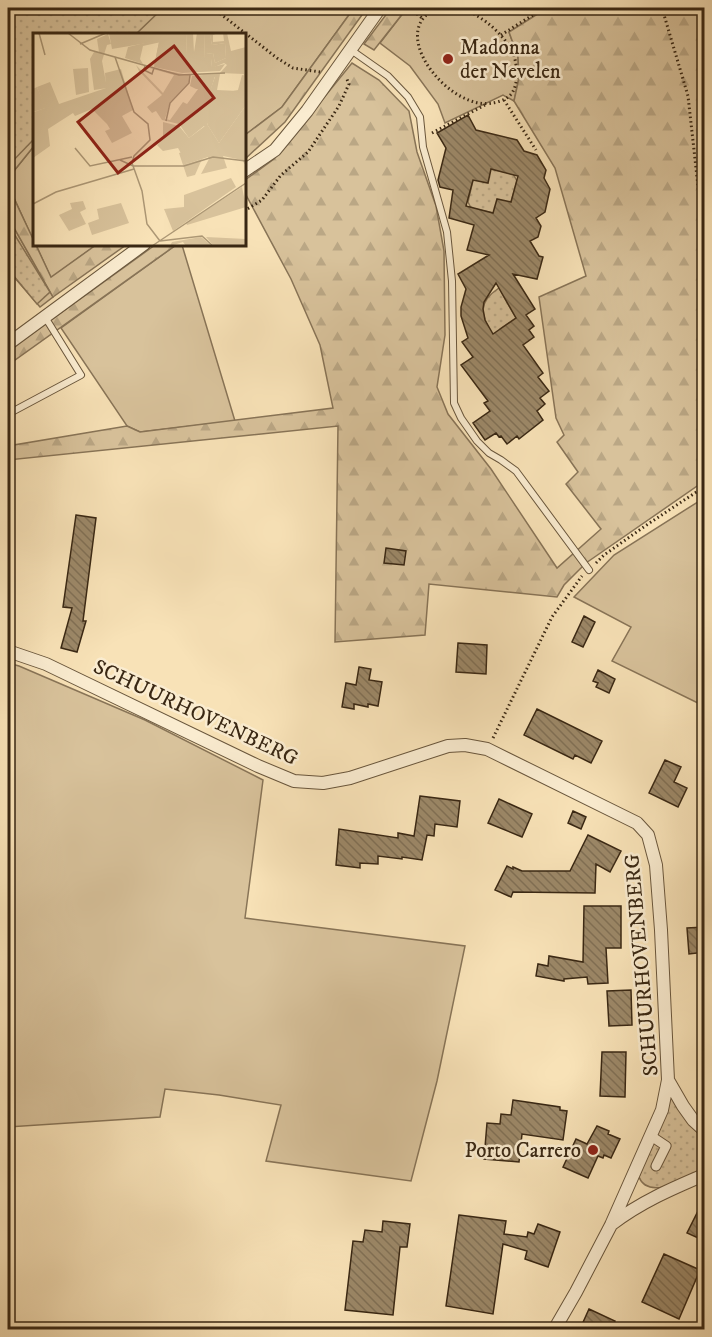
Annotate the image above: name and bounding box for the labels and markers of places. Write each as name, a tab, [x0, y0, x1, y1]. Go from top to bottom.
place label: Madonna der Nevelen	[460, 35, 561, 85]
marker: Madonna der Nevelen	[441, 52, 455, 66]
place label: Porto Carrero	[465, 1138, 581, 1164]
marker: Porto Carrero	[586, 1143, 600, 1157]

